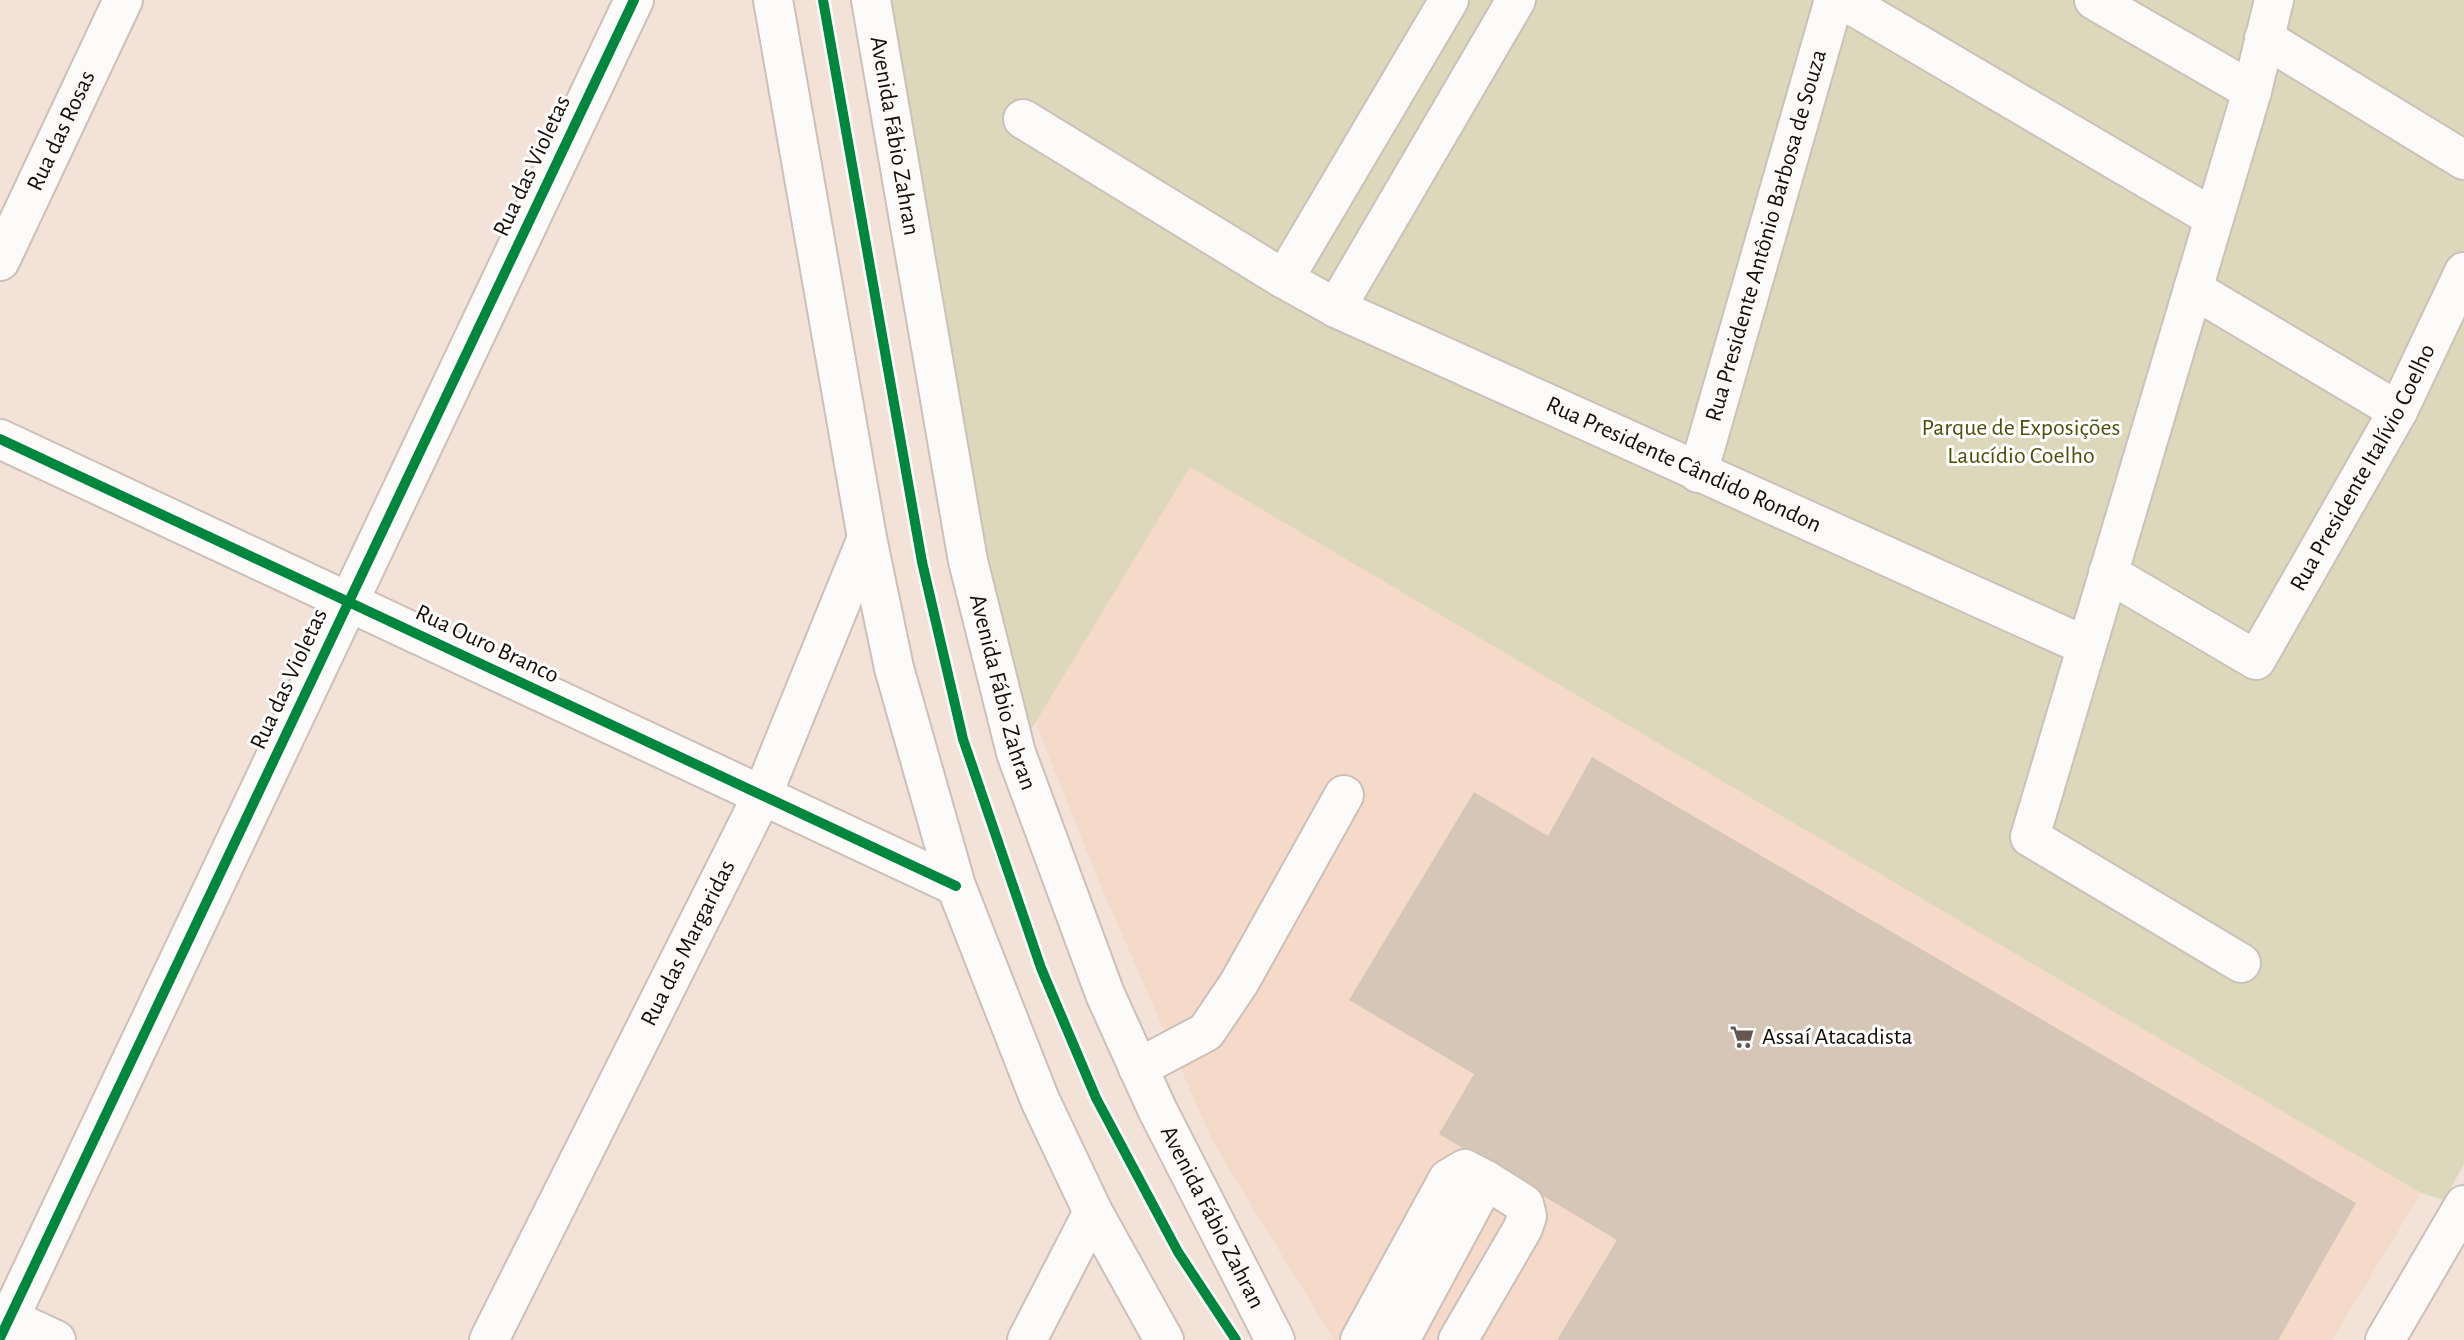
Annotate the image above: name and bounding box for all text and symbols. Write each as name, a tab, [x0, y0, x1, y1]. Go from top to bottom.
street label: Avenida Fábio Zahran	[866, 35, 924, 237]
street label: Rua Presidente Antônio Barbosa de Souza	[1701, 47, 1831, 424]
street label: Rua das Rosas	[23, 67, 100, 195]
street label: Rua das Violetas	[489, 92, 575, 240]
street label: Rua Presidente Italívio Coelho	[2286, 340, 2440, 595]
street label: Rua Presidente Cândido Rondon	[1542, 392, 1825, 537]
park label: Parque de Exposições Laucídio Coelho	[1921, 416, 2121, 468]
street label: Avenida Fábio Zahran	[965, 592, 1041, 793]
street label: Rua Ouro Branco	[412, 600, 562, 688]
street label: Rua das Violetas	[246, 605, 332, 753]
street label: Rua das Margaridas	[637, 856, 740, 1030]
supermarket icon: Assaí Atacadista	[1728, 1023, 1756, 1051]
place label: Assaí Atacadista	[1762, 1025, 1913, 1049]
street label: Avenida Fábio Zahran	[1156, 1122, 1269, 1313]

